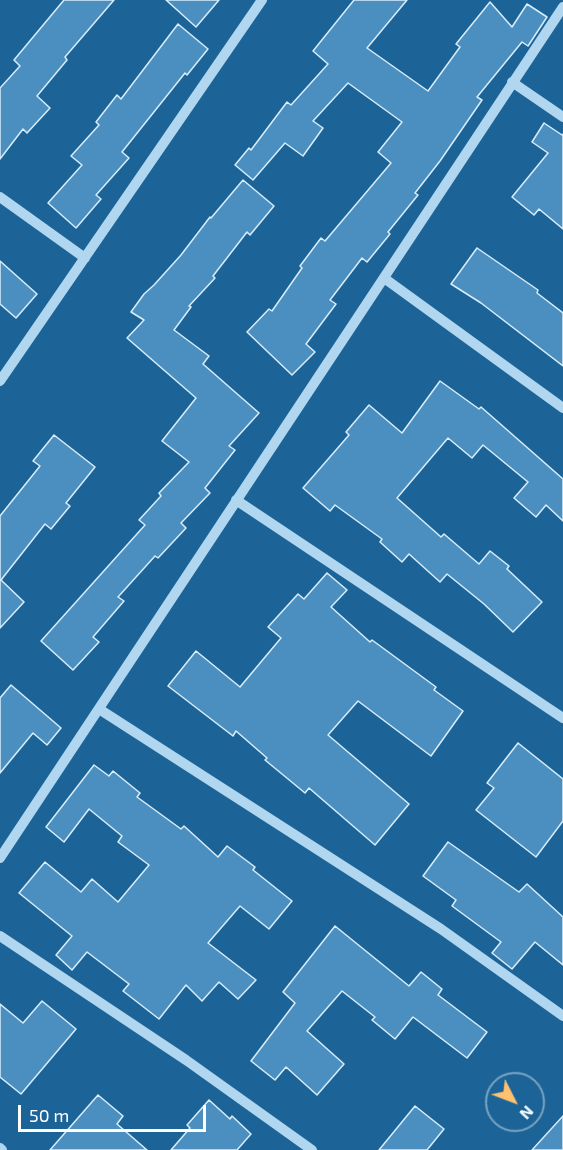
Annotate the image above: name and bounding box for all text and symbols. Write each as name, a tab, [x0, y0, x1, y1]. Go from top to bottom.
north arrow	[485, 1072, 545, 1132]
scale bar	[21, 1093, 208, 1131]
text: N	[516, 1102, 538, 1124]
text: 50 m	[29, 1104, 69, 1126]

